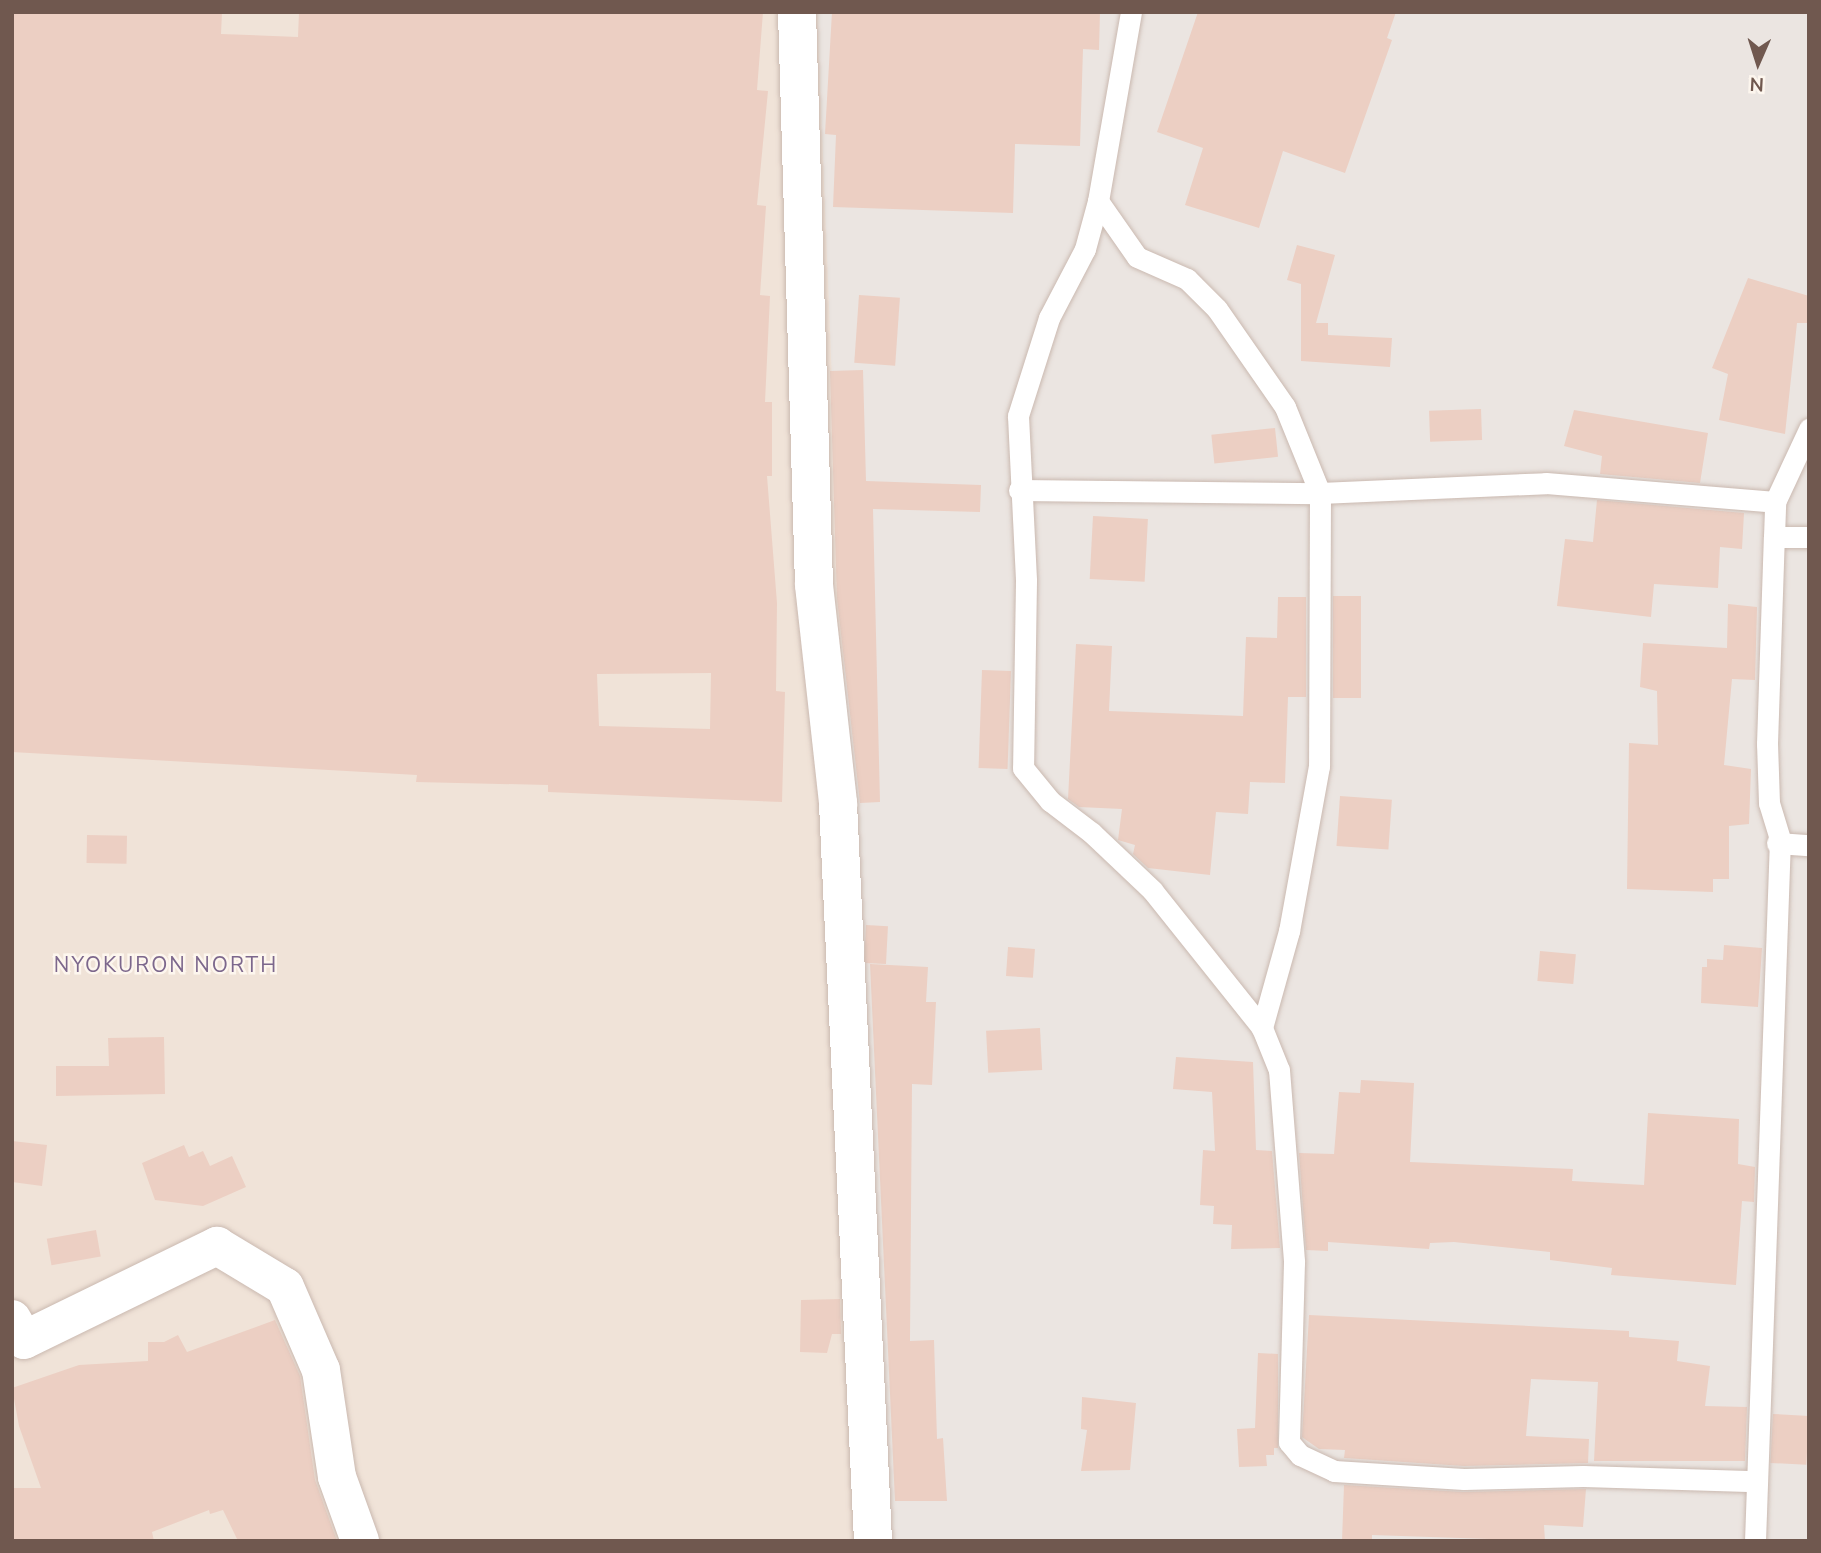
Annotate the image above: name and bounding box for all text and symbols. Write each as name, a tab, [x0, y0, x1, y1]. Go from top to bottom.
north arrow	[1723, 28, 1793, 98]
text: N	[1749, 71, 1765, 97]
district label: NYOKURON NORTH	[56, 952, 276, 978]

